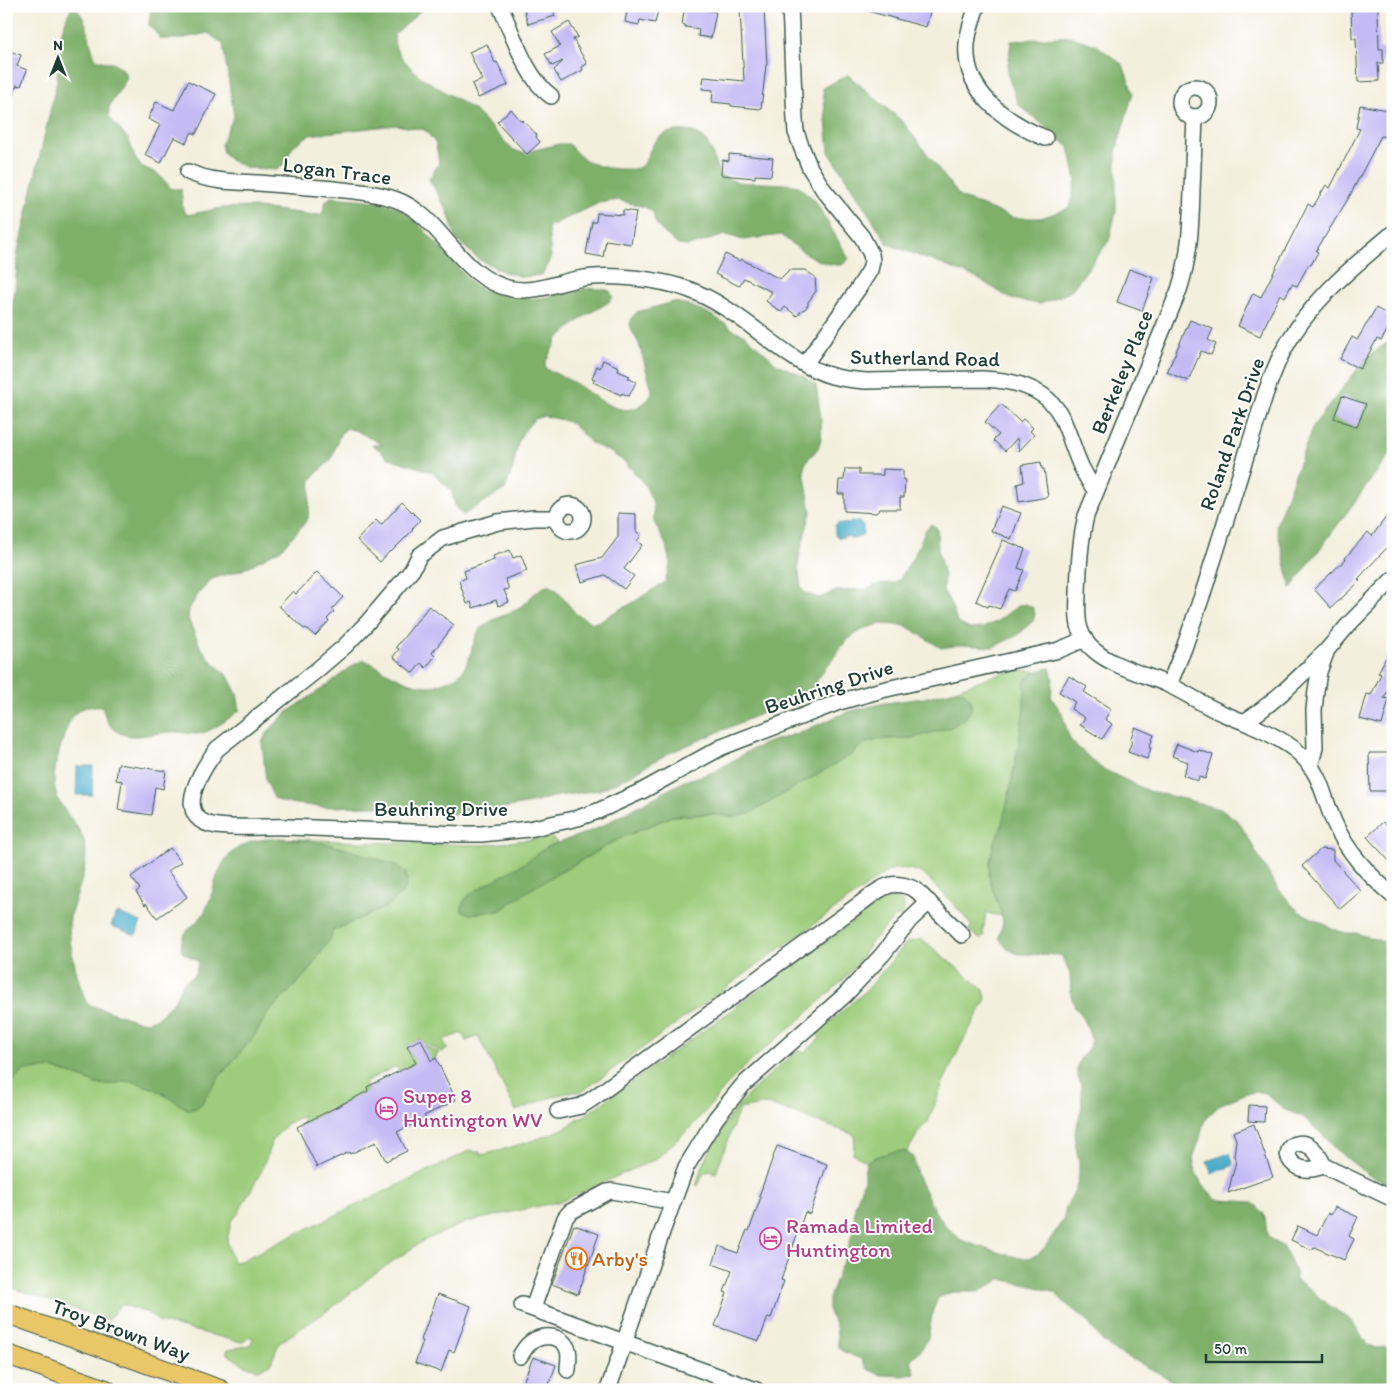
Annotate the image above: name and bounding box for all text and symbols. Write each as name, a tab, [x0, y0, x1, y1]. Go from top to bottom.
north arrow	[32, 32, 82, 82]
text: N	[53, 37, 63, 54]
street label: Logan Trace	[281, 151, 393, 190]
street label: Berkeley Place	[1085, 306, 1158, 438]
street label: Sutherland Road	[850, 344, 1001, 371]
street label: Roland Park Drive	[1194, 354, 1269, 514]
street label: Beuhring Drive	[761, 654, 896, 719]
street label: Beuhring Drive	[374, 796, 508, 821]
place label: Super 8 Huntington WV	[403, 1083, 543, 1132]
hotel icon: Super 8 Huntington WV	[375, 1096, 399, 1120]
place label: Ramada Limited Huntington	[786, 1213, 933, 1262]
hotel icon: Ramada Limited Huntington	[758, 1226, 782, 1250]
place label: Arby's	[592, 1246, 648, 1271]
restaurant icon: Arby's	[564, 1247, 588, 1271]
street label: Troy Brown Way	[49, 1293, 194, 1366]
scale bar	[1206, 1331, 1323, 1363]
text: 50 m	[1214, 1340, 1247, 1358]

